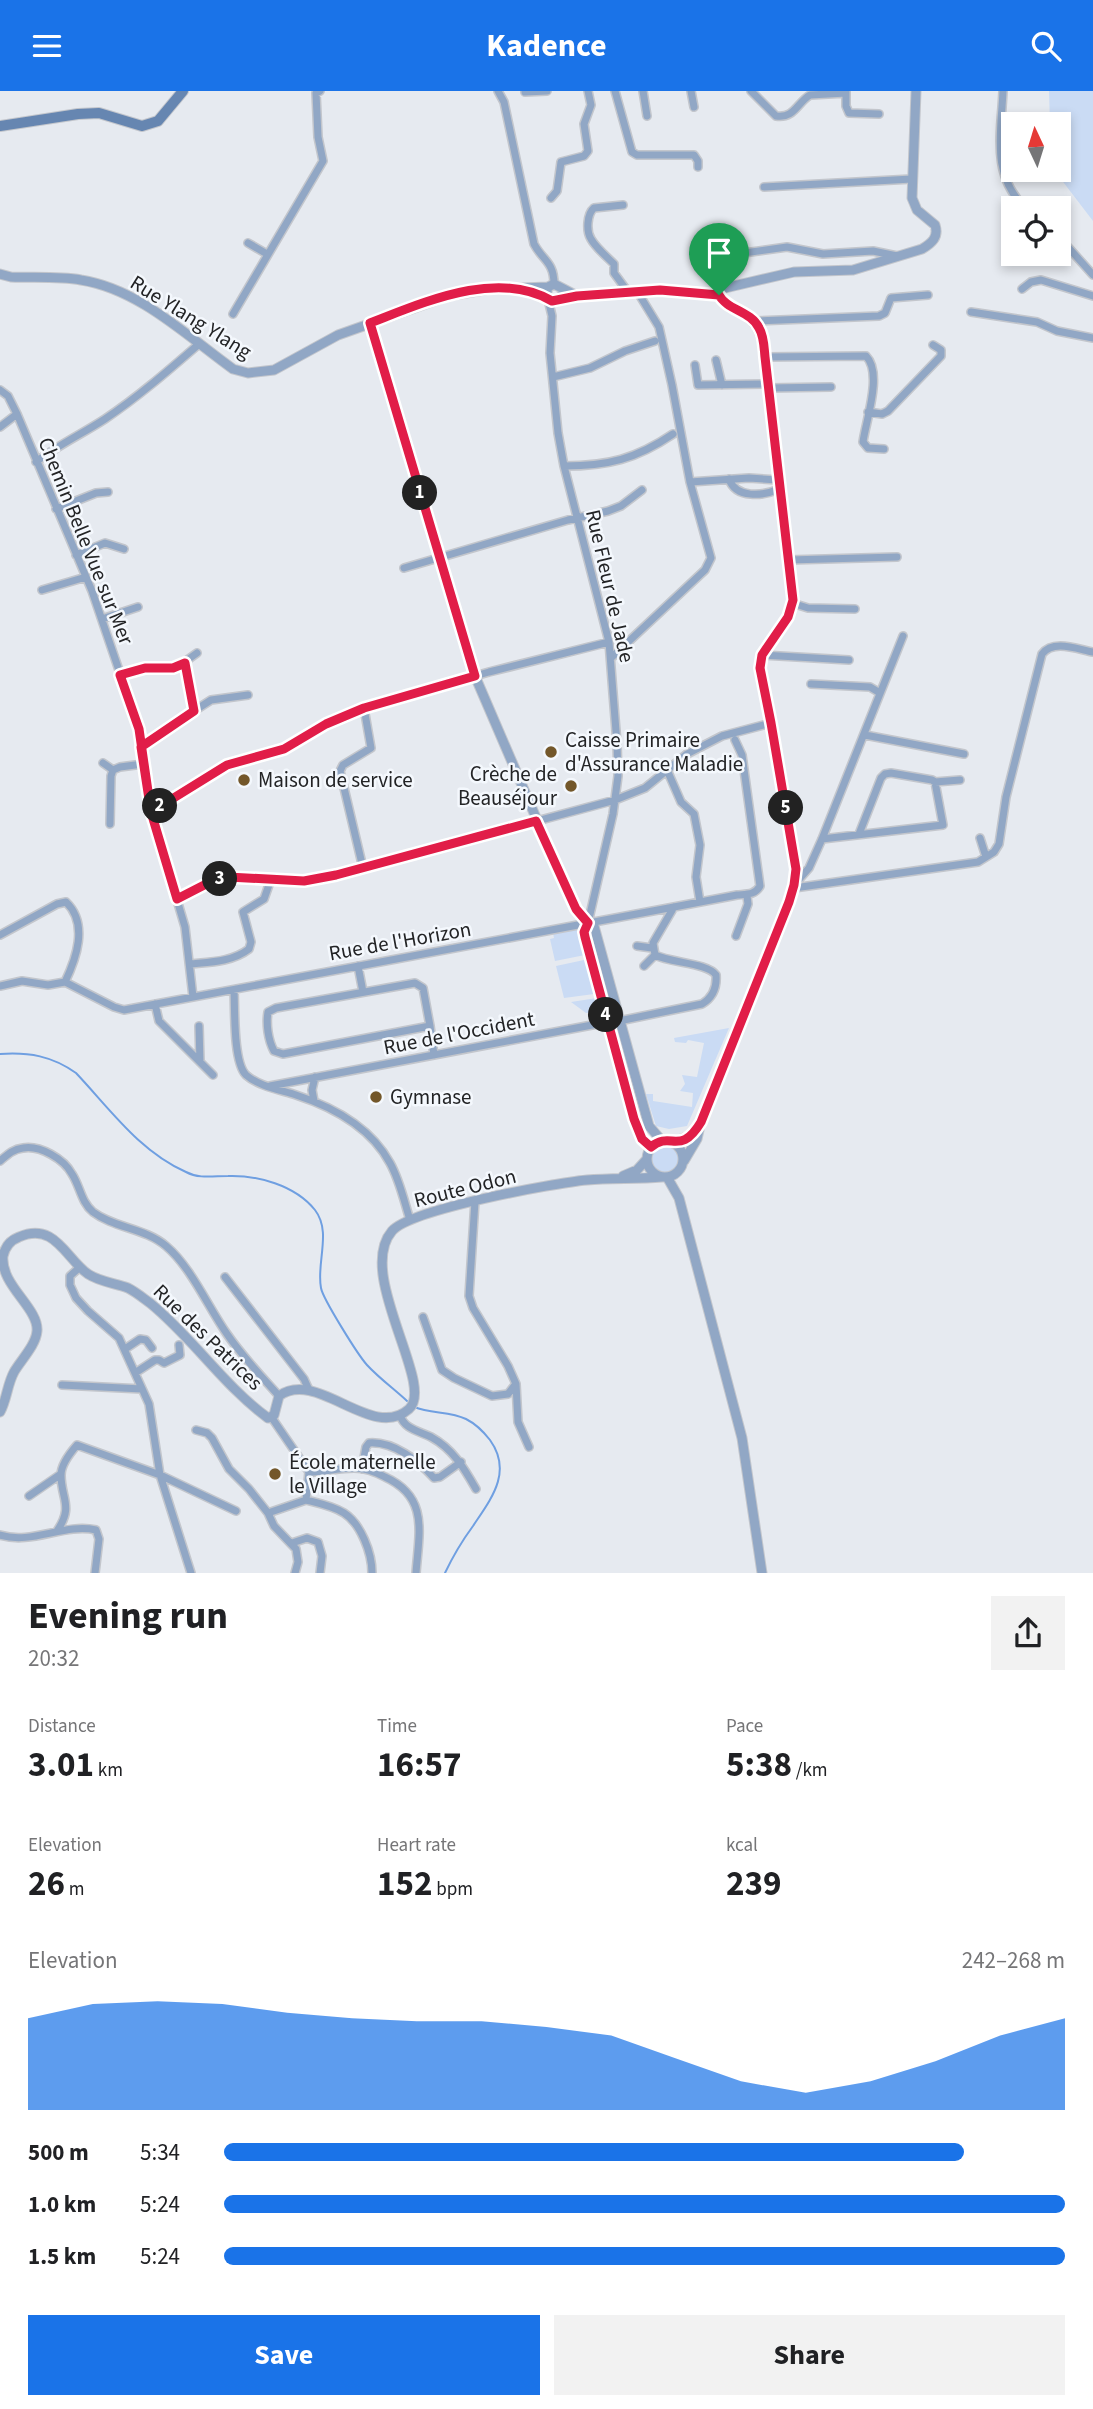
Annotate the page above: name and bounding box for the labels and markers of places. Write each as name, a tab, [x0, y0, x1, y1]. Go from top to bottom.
pin	[689, 223, 749, 295]
pin: 1	[402, 475, 438, 511]
place label: Caisse Primaire d'Assurance Maladie	[565, 725, 743, 779]
marker: Caisse Primaire d'Assurance Maladie	[543, 744, 559, 760]
place label: Crèche de Beauséjour	[458, 759, 558, 813]
place label: Maison de service	[258, 765, 413, 795]
marker: Maison de service	[236, 772, 252, 788]
marker: Crèche de Beauséjour	[563, 778, 579, 794]
pin: 2	[142, 789, 178, 823]
pin: 5	[768, 791, 804, 825]
pin: 3	[202, 861, 238, 897]
pin: 4	[588, 997, 624, 1033]
place label: Gymnase	[390, 1082, 471, 1112]
marker: Gymnase	[368, 1089, 384, 1105]
place label: École maternelle le Village	[289, 1447, 436, 1501]
marker: École maternelle le Village	[267, 1466, 283, 1482]

